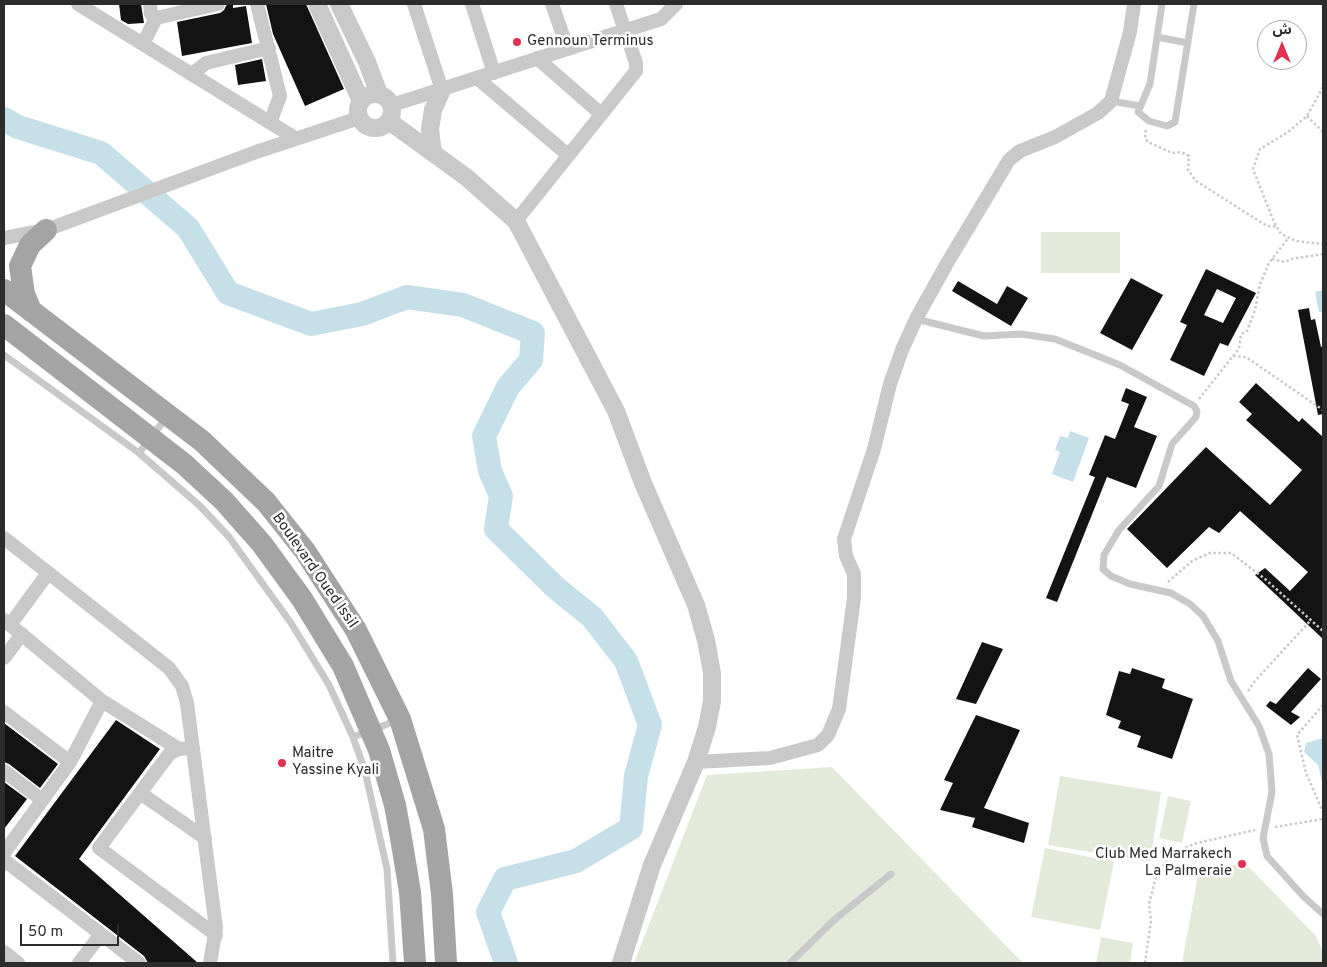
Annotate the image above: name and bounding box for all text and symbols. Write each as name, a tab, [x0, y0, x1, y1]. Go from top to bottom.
north arrow	[1257, 20, 1307, 70]
text: ش	[1272, 22, 1292, 39]
place label: Gennoun Terminus	[527, 33, 654, 51]
marker: Gennoun Terminus	[511, 36, 523, 48]
street label: Boulevard Oued Issil	[267, 510, 361, 632]
place label: Maitre Yassine Kyali	[292, 745, 379, 780]
marker: Maitre Yassine Kyali	[276, 757, 288, 769]
place label: Club Med Marrakech La Palmeraie	[1095, 846, 1232, 881]
marker: Club Med Marrakech La Palmeraie	[1236, 858, 1248, 870]
scale bar	[22, 914, 121, 946]
text: 50 m	[28, 923, 63, 942]

